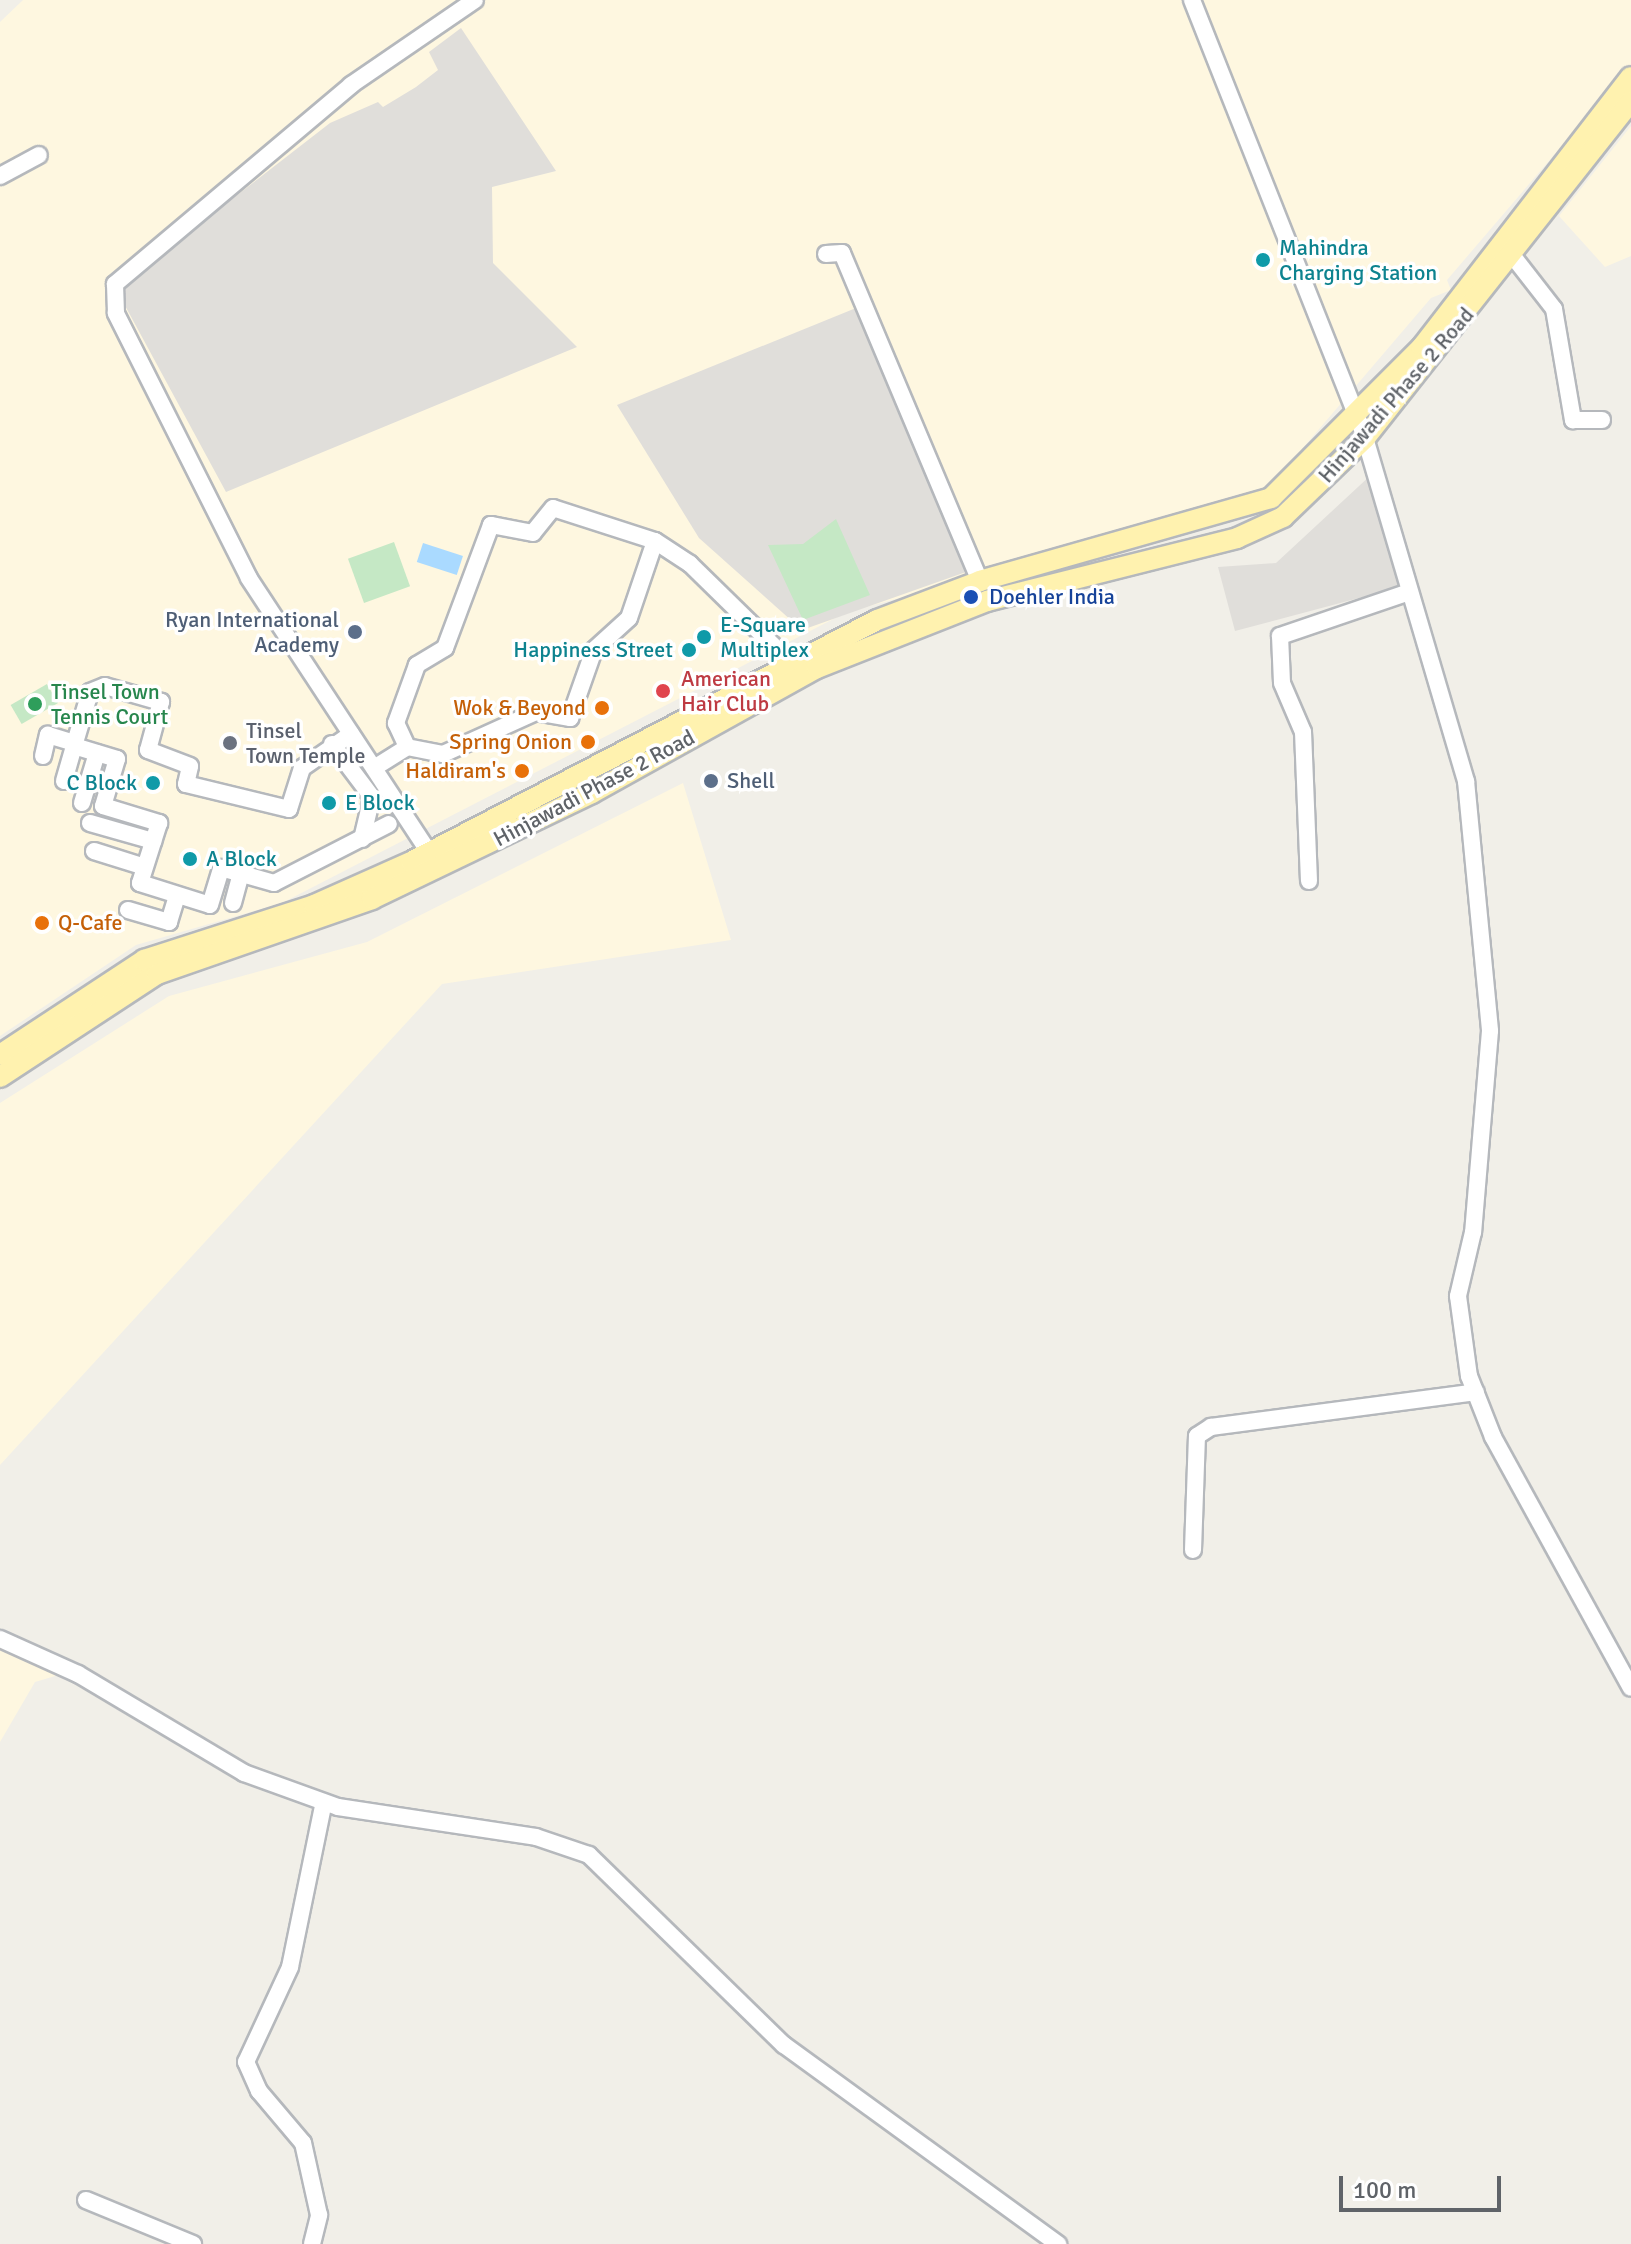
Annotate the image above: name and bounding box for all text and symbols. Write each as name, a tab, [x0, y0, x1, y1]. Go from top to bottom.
place label: Mahindra Charging Station	[1279, 234, 1437, 286]
marker: Mahindra Charging Station	[1254, 251, 1272, 269]
street label: Hinjawadi Phase 2 Road	[1313, 302, 1479, 488]
place label: Doehler India	[989, 584, 1115, 610]
marker: Doehler India	[960, 586, 982, 608]
place label: Ryan International Academy	[165, 606, 339, 658]
place label: E-Square Multiplex	[720, 611, 809, 662]
marker: Ryan International Academy	[346, 623, 364, 641]
marker: E-Square Multiplex	[695, 628, 713, 646]
place label: Happiness Street	[513, 637, 673, 663]
marker: Happiness Street	[680, 641, 698, 659]
place label: American Hair Club	[681, 665, 771, 716]
place label: Tinsel Town Tennis Court	[51, 678, 168, 730]
marker: American Hair Club	[652, 680, 674, 702]
marker: Tinsel Town Tennis Court	[26, 695, 44, 713]
place label: Wok & Beyond	[453, 695, 586, 721]
marker: Wok & Beyond	[593, 699, 611, 717]
place label: Tinsel Town Temple	[246, 717, 365, 768]
street label: Hinjawadi Phase 2 Road	[489, 724, 699, 852]
place label: Spring Onion	[449, 729, 572, 755]
marker: Spring Onion	[579, 733, 597, 751]
marker: Tinsel Town Temple	[221, 734, 239, 752]
place label: Haldiram's	[405, 758, 506, 784]
marker: Haldiram's	[513, 762, 531, 780]
place label: Shell	[727, 768, 775, 794]
place label: C Block	[66, 770, 137, 796]
marker: Shell	[702, 772, 720, 790]
marker: C Block	[144, 774, 162, 792]
place label: E Block	[345, 790, 415, 816]
marker: E Block	[320, 794, 338, 812]
place label: A Block	[206, 846, 277, 872]
marker: A Block	[181, 850, 199, 868]
place label: Q-Cafe	[58, 910, 122, 936]
marker: Q-Cafe	[33, 914, 51, 932]
scale bar	[1343, 2160, 1505, 2210]
text: 100 m	[1353, 2175, 1416, 2205]

